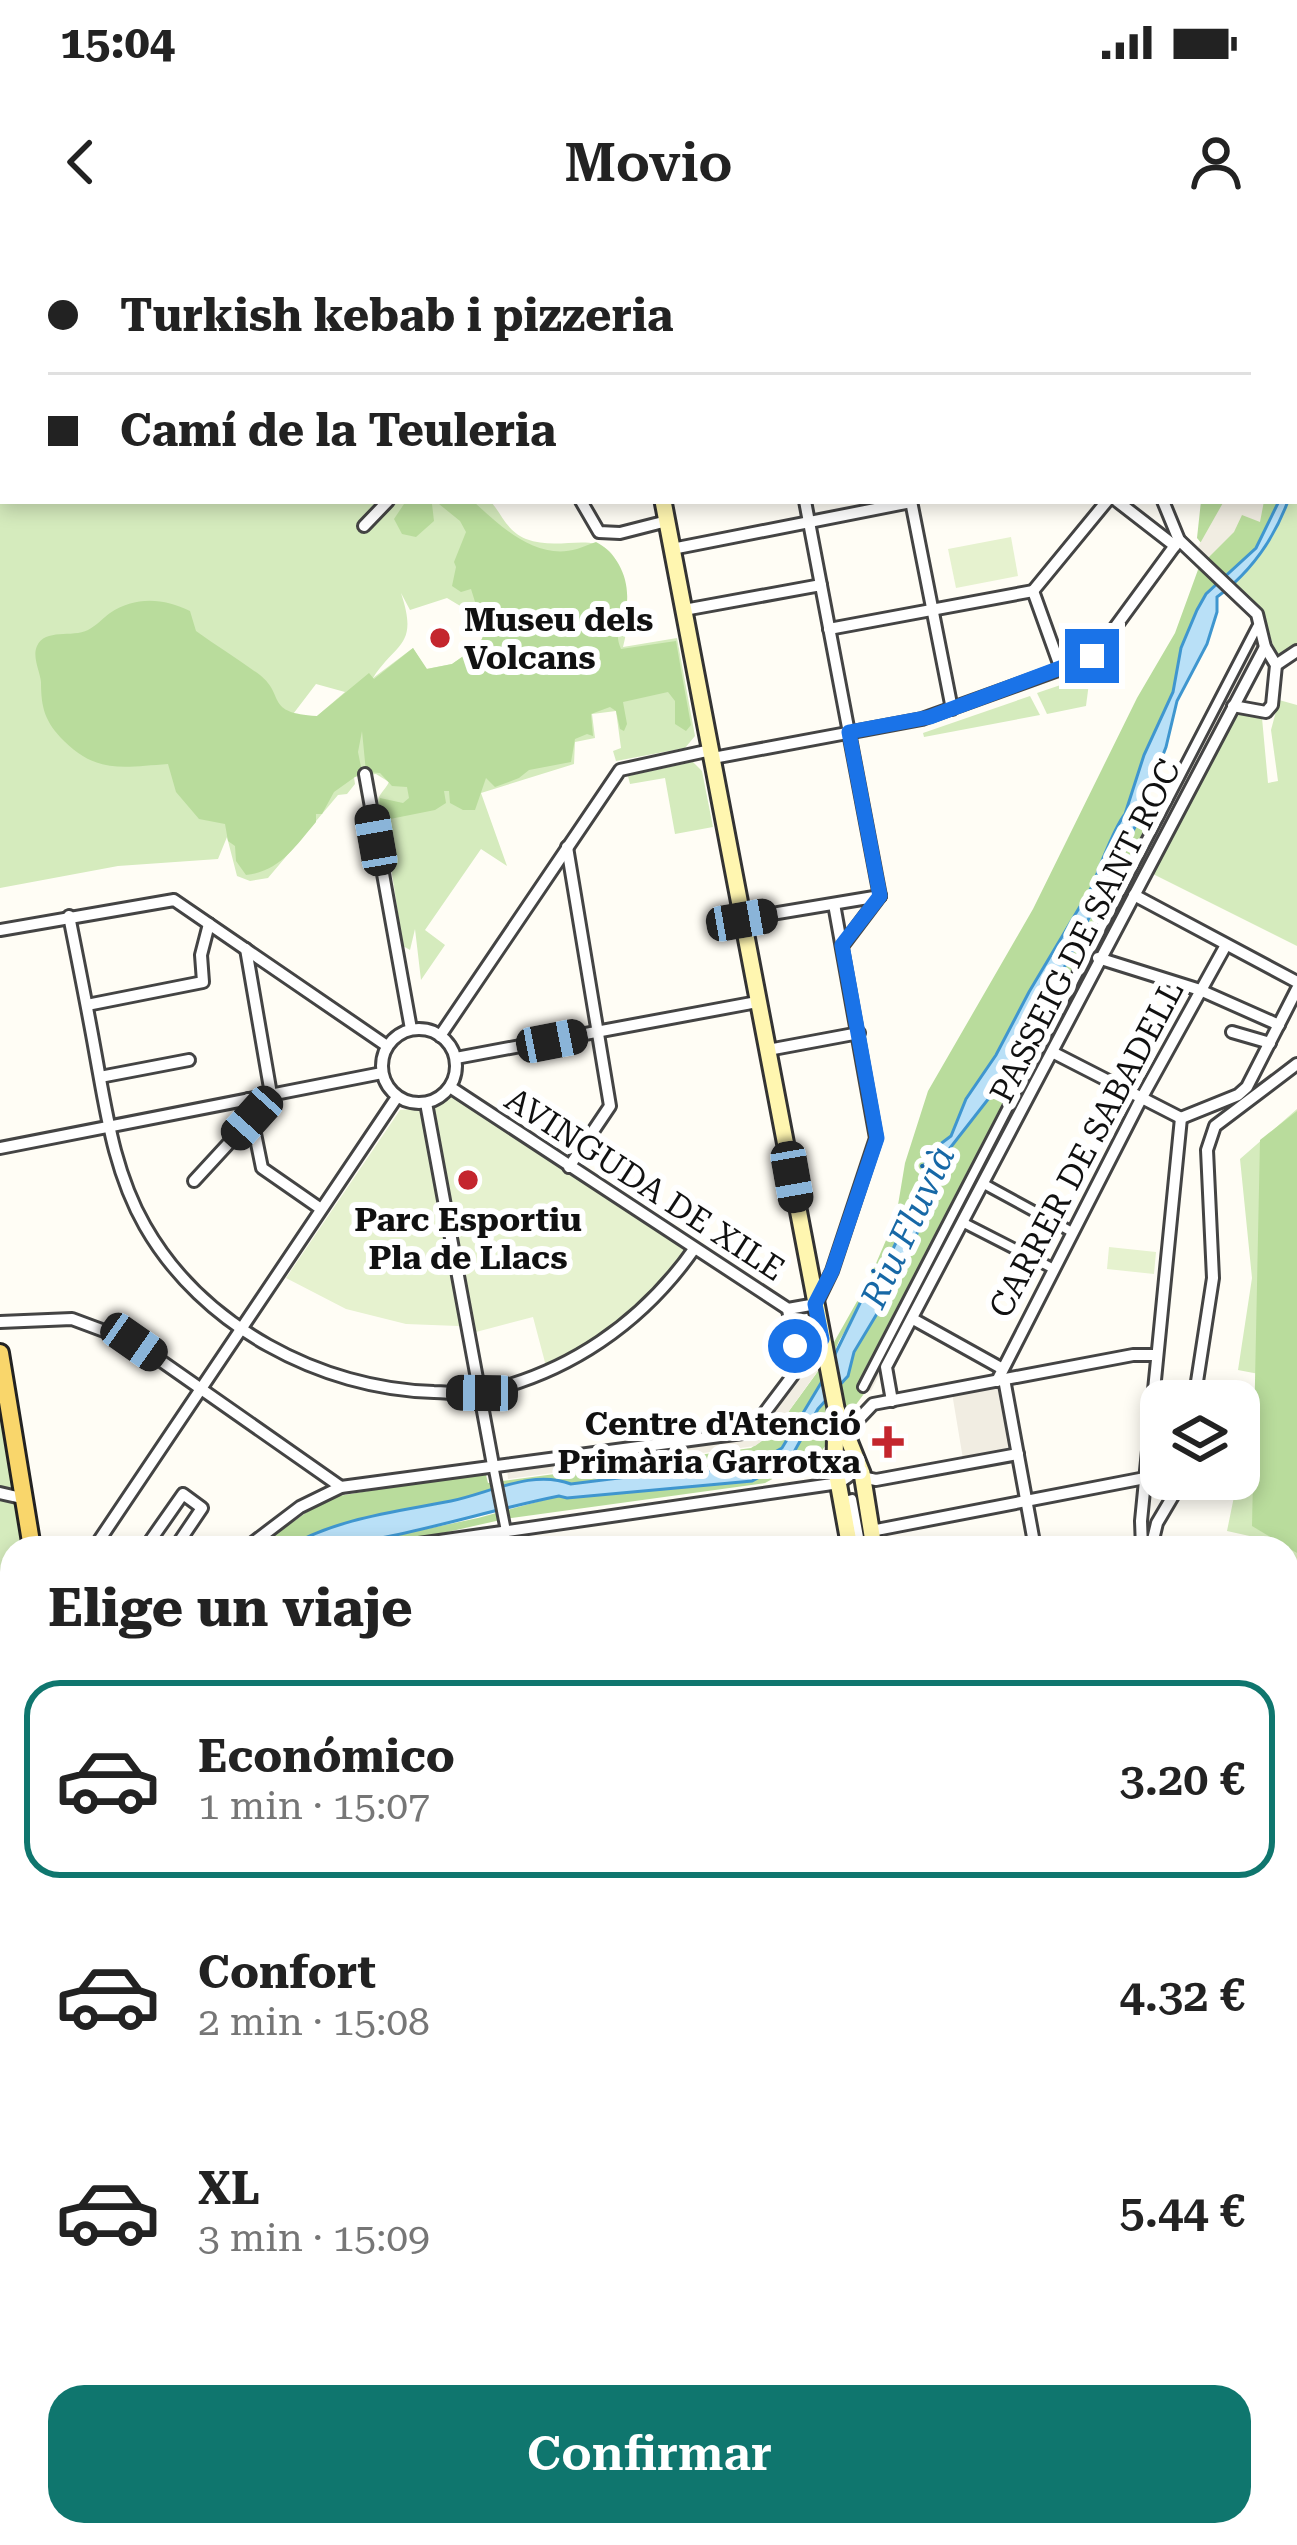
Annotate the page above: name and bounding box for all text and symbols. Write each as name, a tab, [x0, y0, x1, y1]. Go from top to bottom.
text: 15:04	[60, 16, 175, 69]
icon: back	[48, 129, 114, 195]
icon: person	[1183, 129, 1249, 195]
text: Movio	[564, 131, 733, 194]
text: Turkish kebab i pizzeria	[120, 289, 673, 342]
text: Camí de la Teuleria	[120, 404, 556, 457]
place label: Museu dels Volcans	[464, 600, 653, 677]
marker: Museu dels Volcans	[427, 625, 453, 651]
route end	[1065, 629, 1119, 683]
street label: PASSEIG DE SANT ROC	[982, 753, 1188, 1109]
car	[352, 801, 400, 879]
car	[703, 896, 781, 944]
street label: CARRER DE SABADELL	[981, 974, 1191, 1324]
car	[513, 1016, 591, 1066]
car	[215, 1079, 289, 1157]
street label: AVINGUDA DE XILE	[498, 1079, 792, 1289]
car	[768, 1138, 816, 1216]
water label: Riu Fluvià	[852, 1139, 964, 1315]
marker: Parc Esportiu Pla de Llacs	[455, 1167, 481, 1193]
place label: Parc Esportiu Pla de Llacs	[354, 1200, 582, 1277]
car	[94, 1307, 174, 1377]
route start	[768, 1319, 822, 1373]
car	[446, 1374, 518, 1412]
map controls	[1140, 1380, 1260, 1500]
button: layers	[1140, 1380, 1260, 1500]
place label: Centre d'Atenció Primària Garrotxa	[557, 1404, 862, 1481]
marker: Centre d'Atenció Primària Garrotxa	[872, 1426, 904, 1458]
text: Elige un viaje	[48, 1576, 413, 1639]
icon: car	[54, 1725, 162, 1833]
text: Económico	[198, 1730, 455, 1783]
text: 3.20 €	[1120, 1753, 1245, 1806]
text: 1 min · 15:07	[198, 1783, 430, 1829]
icon: car	[54, 1941, 162, 2049]
text: Confort	[198, 1946, 376, 1999]
text: 4.32 €	[1120, 1969, 1245, 2022]
text: 2 min · 15:08	[198, 1999, 430, 2045]
icon: car	[54, 2157, 162, 2265]
text: XL	[198, 2162, 260, 2215]
text: 5.44 €	[1120, 2185, 1245, 2238]
text: 3 min · 15:09	[198, 2215, 430, 2261]
button: Confirmar	[48, 2385, 1251, 2523]

